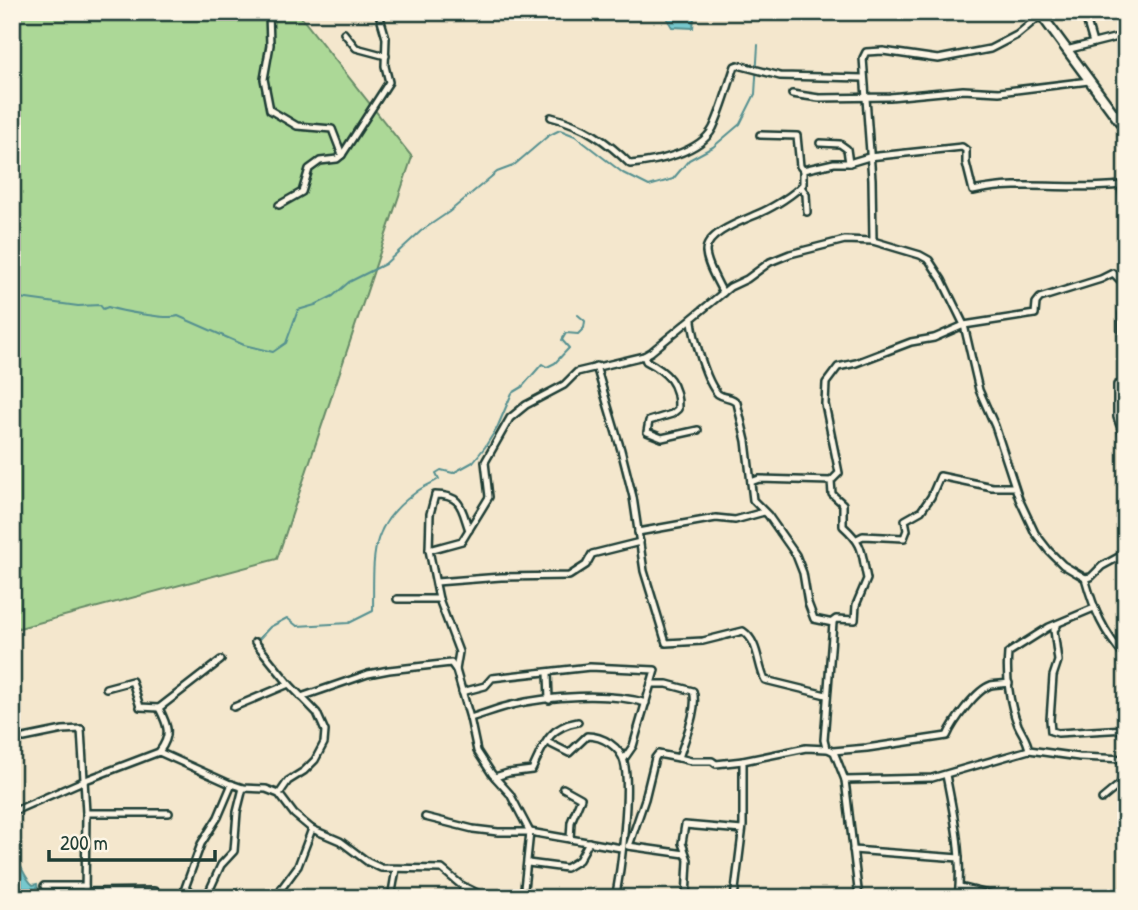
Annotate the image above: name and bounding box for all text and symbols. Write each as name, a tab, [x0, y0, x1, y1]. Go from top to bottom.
scale bar	[49, 819, 215, 863]
text: 200 m	[60, 828, 108, 857]

